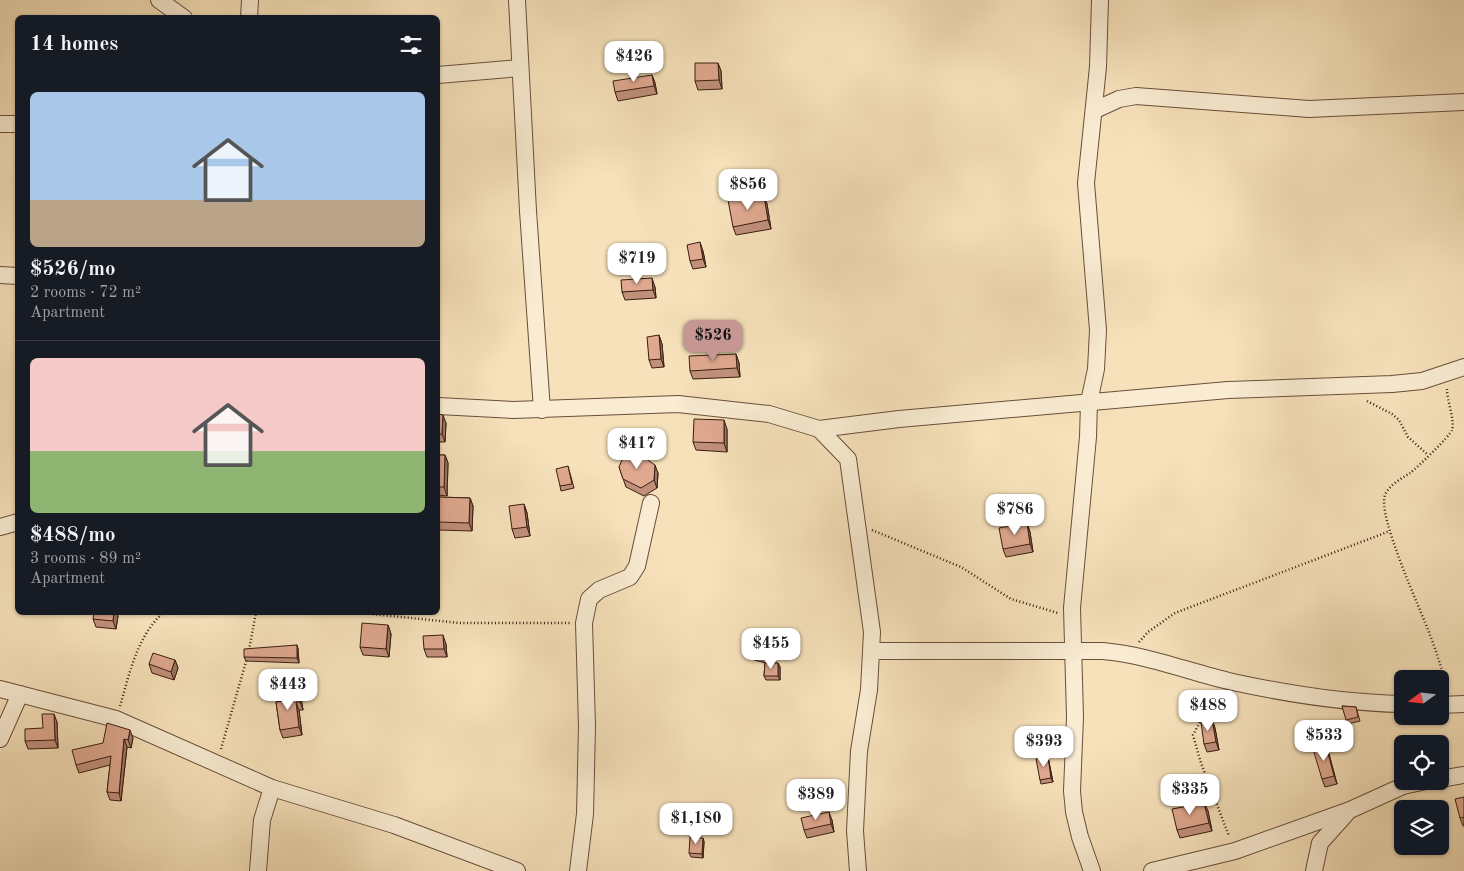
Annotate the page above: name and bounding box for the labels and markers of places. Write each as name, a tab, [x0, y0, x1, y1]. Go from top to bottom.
pin: $426	[604, 41, 664, 83]
pin: $856	[718, 168, 778, 211]
pin: $719	[607, 242, 667, 285]
pin: $526	[683, 320, 743, 362]
pin: $417	[607, 428, 667, 470]
pin: $786	[985, 494, 1045, 536]
pin: $455	[741, 628, 801, 670]
pin: $443	[258, 668, 318, 711]
pin: $488	[1178, 690, 1238, 732]
pin: $533	[1294, 720, 1354, 762]
pin: $393	[1014, 726, 1074, 768]
pin: $335	[1160, 774, 1220, 816]
pin: $389	[786, 778, 846, 821]
pin: $1,180	[655, 802, 737, 845]

